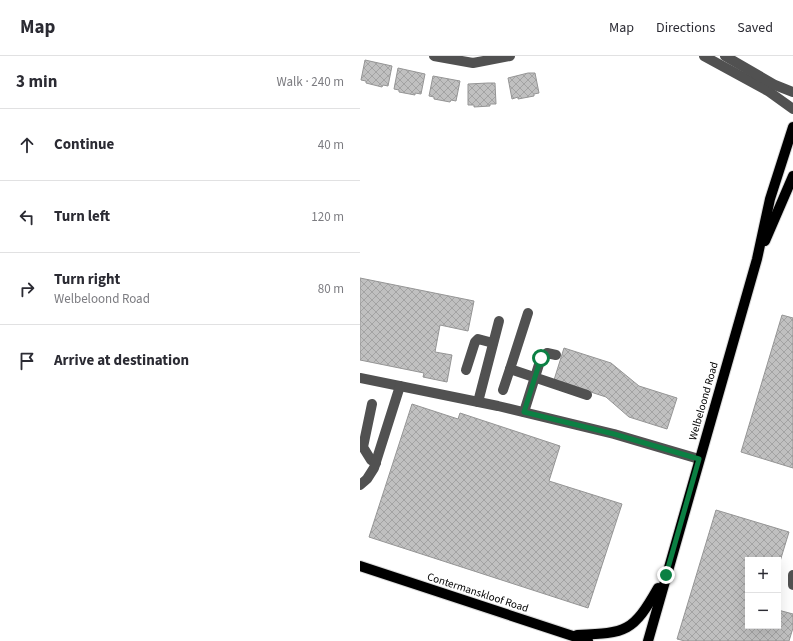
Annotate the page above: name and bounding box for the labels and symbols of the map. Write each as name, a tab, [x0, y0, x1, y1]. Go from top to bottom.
route start	[532, 349, 550, 367]
street label: Welbeloond Road	[685, 360, 722, 442]
route end	[657, 566, 675, 584]
street label: Contermanskloof Road	[425, 569, 530, 616]

